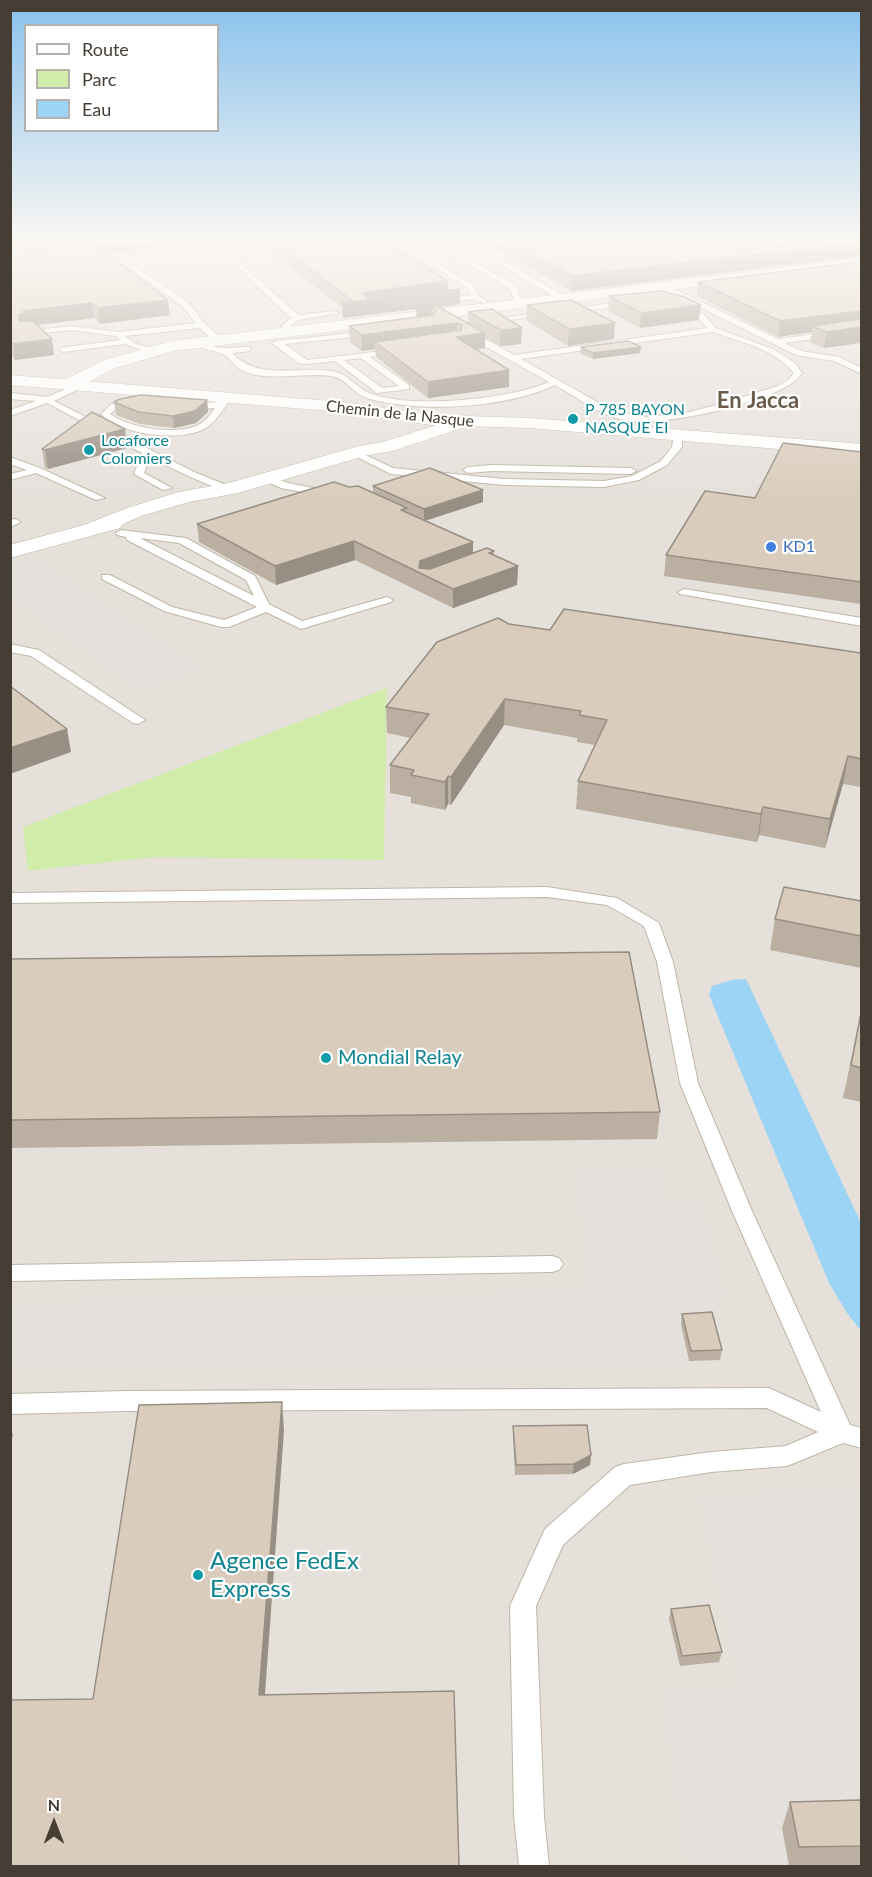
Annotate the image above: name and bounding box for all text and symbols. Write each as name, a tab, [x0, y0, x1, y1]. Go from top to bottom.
legend	[24, 24, 219, 132]
text: Route	[82, 38, 129, 60]
text: Parc	[82, 68, 116, 90]
text: Eau	[82, 98, 111, 120]
district label: En Jacca	[717, 388, 799, 414]
street label: Chemin de la Nasque	[325, 397, 475, 431]
place label: P 785 BAYON NASQUE EI	[585, 400, 685, 438]
marker: P 785 BAYON NASQUE EI	[566, 412, 580, 426]
place label: Locaforce Colomiers	[101, 431, 172, 469]
marker: Locaforce Colomiers	[82, 443, 96, 457]
place label: KD1	[783, 537, 815, 557]
marker: KD1	[764, 540, 778, 554]
place label: Mondial Relay	[338, 1046, 462, 1070]
marker: Mondial Relay	[319, 1051, 333, 1065]
place label: Agence FedEx Express	[210, 1547, 359, 1603]
marker: Agence FedEx Express	[191, 1568, 205, 1582]
north arrow	[24, 1793, 84, 1853]
text: N	[48, 1795, 60, 1814]

